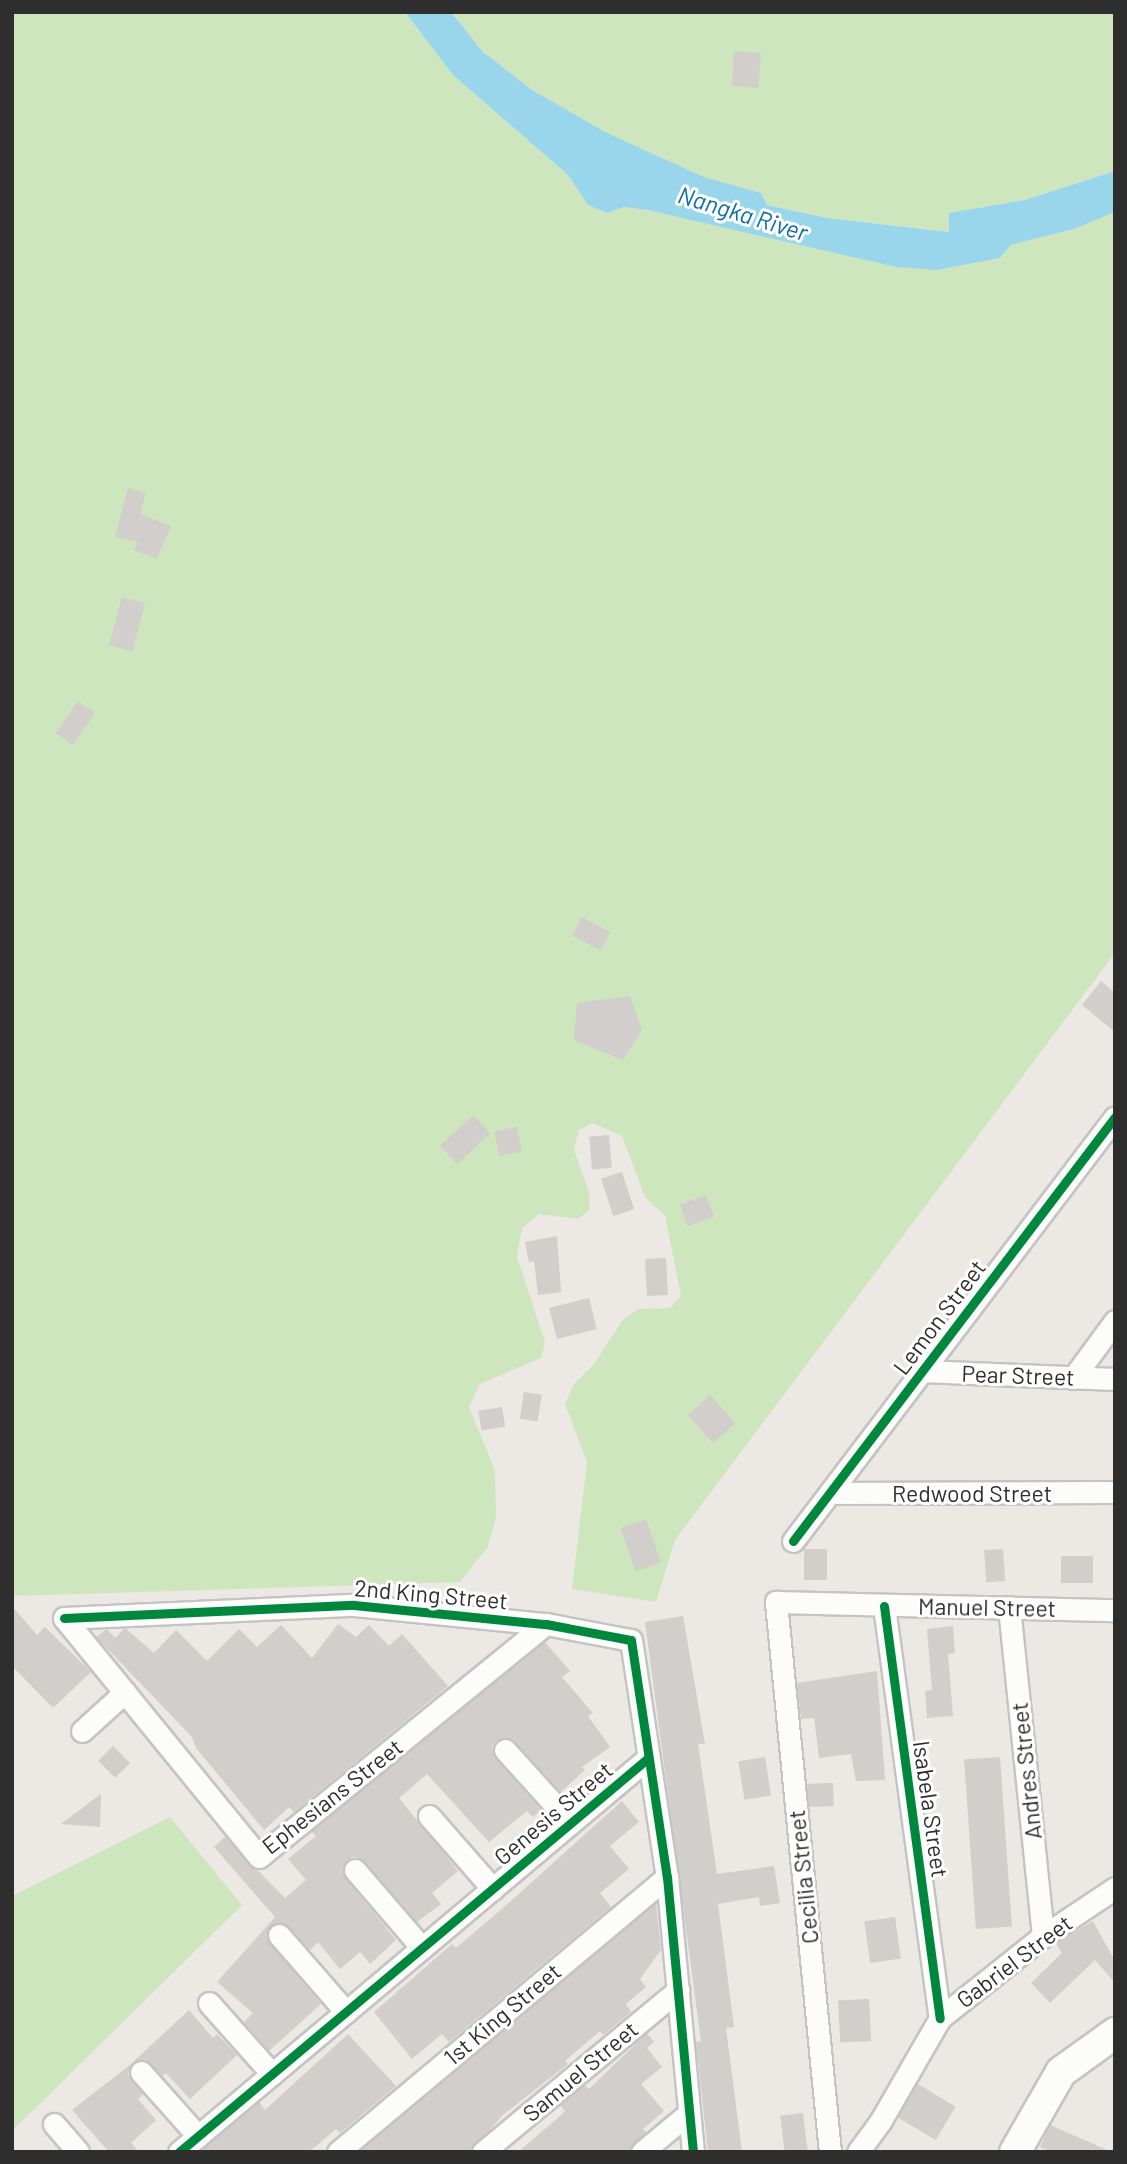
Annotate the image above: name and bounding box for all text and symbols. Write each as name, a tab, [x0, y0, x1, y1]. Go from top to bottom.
water label: Nangka River	[675, 180, 811, 246]
street label: Lemon Street	[887, 1254, 991, 1380]
street label: Pear Street	[961, 1359, 1075, 1391]
street label: Redwood Street	[892, 1479, 1052, 1507]
street label: 2nd King Street	[353, 1574, 509, 1614]
street label: Manuel Street	[918, 1592, 1056, 1622]
street label: Andres Street	[1005, 1701, 1047, 1841]
street label: Ephesians Street	[256, 1733, 408, 1859]
street label: Isabela Street	[908, 1739, 954, 1879]
street label: Genesis Street	[488, 1756, 618, 1870]
street label: Cecilia Street	[782, 1809, 824, 1945]
street label: Gabriel Street	[951, 1909, 1077, 2013]
street label: 1st King Street	[438, 1957, 566, 2071]
street label: Samuel Street	[517, 2015, 643, 2127]

